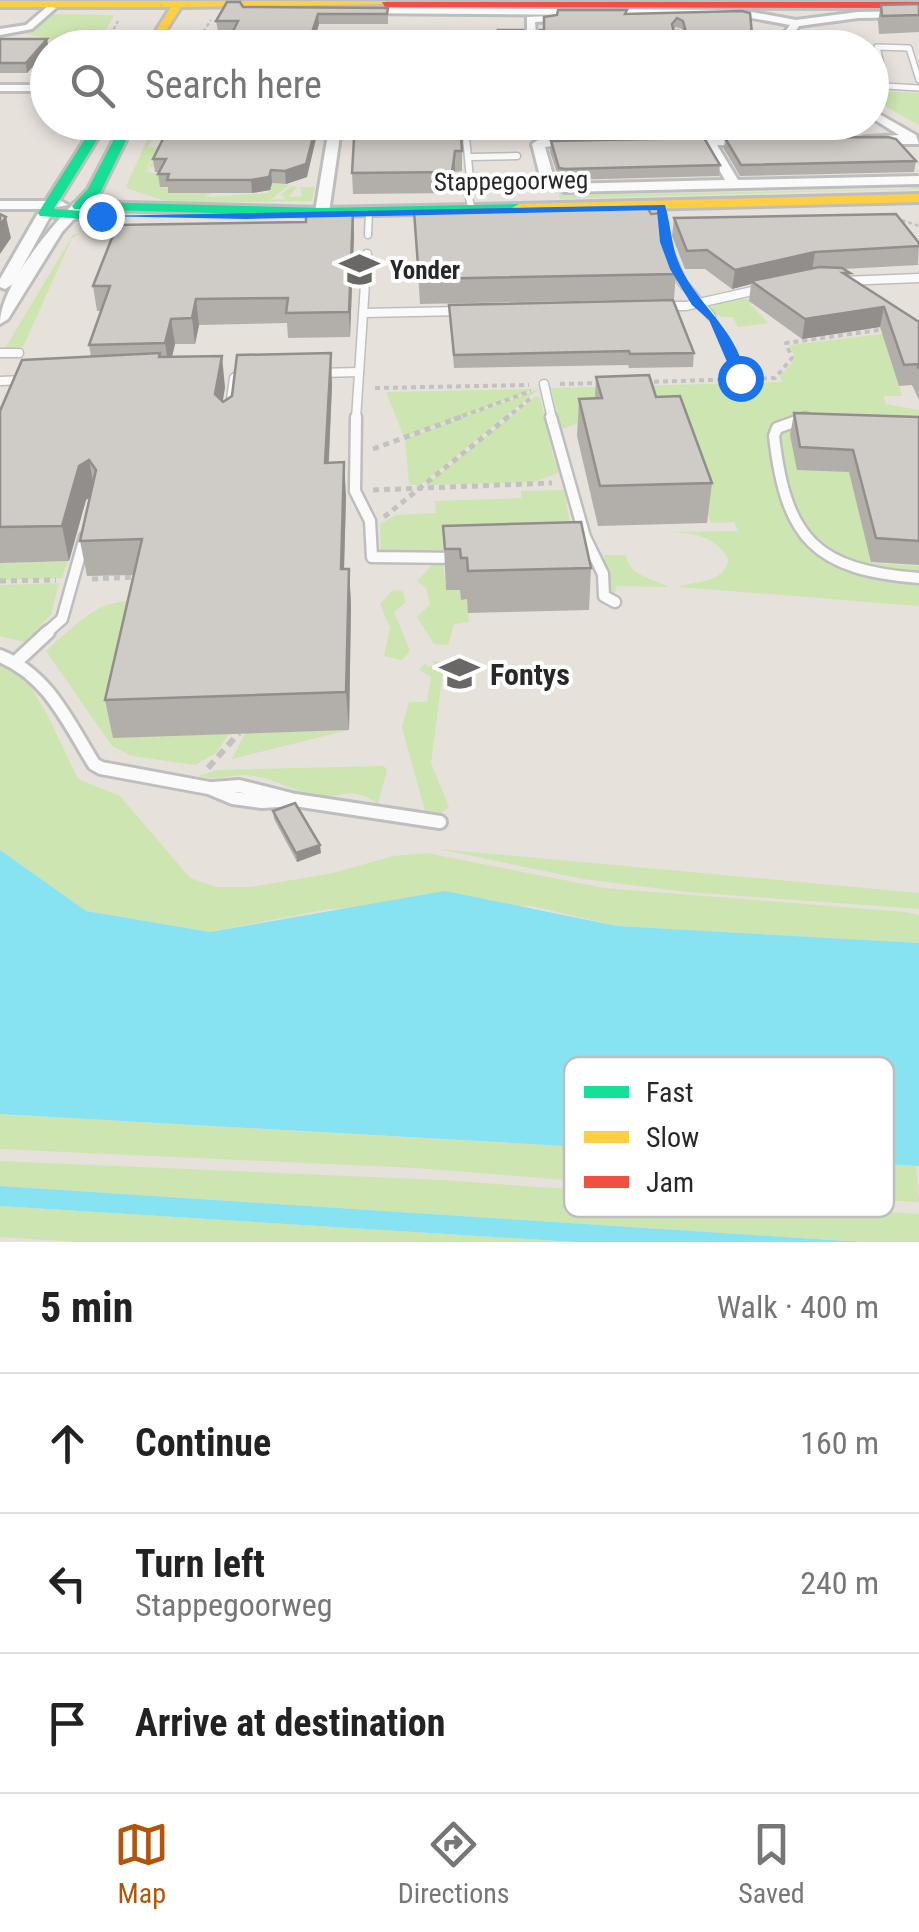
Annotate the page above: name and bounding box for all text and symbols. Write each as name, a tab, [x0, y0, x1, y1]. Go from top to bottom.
search box	[30, 30, 889, 140]
icon: search	[65, 58, 120, 113]
text: Search here	[145, 63, 322, 107]
street label: Stappegoorweg	[434, 165, 588, 197]
route end	[79, 194, 125, 240]
school or university icon: Yonder	[339, 249, 381, 291]
place label: Yonder	[390, 256, 460, 285]
route start	[718, 356, 764, 402]
school or university icon: Fontys	[439, 653, 481, 695]
place label: Fontys	[490, 657, 570, 692]
legend	[564, 1057, 894, 1217]
text: Fast	[646, 1076, 693, 1109]
text: Slow	[646, 1121, 699, 1154]
text: Jam	[646, 1166, 694, 1199]
text: 5 min	[40, 1283, 133, 1332]
text: Walk · 400 m	[717, 1288, 879, 1326]
icon: ahead	[40, 1416, 95, 1471]
text: Continue	[135, 1421, 271, 1465]
text: 160 m	[800, 1424, 879, 1462]
text: Turn left	[135, 1542, 265, 1586]
icon: left	[40, 1556, 95, 1611]
text: 240 m	[800, 1564, 879, 1602]
text: Stappegoorweg	[135, 1586, 332, 1624]
icon: arrive	[40, 1696, 95, 1751]
text: Arrive at destination	[135, 1701, 445, 1745]
tab: Map	[114, 1817, 169, 1910]
tab: Directions	[398, 1817, 510, 1910]
tab: Saved	[738, 1817, 805, 1910]

